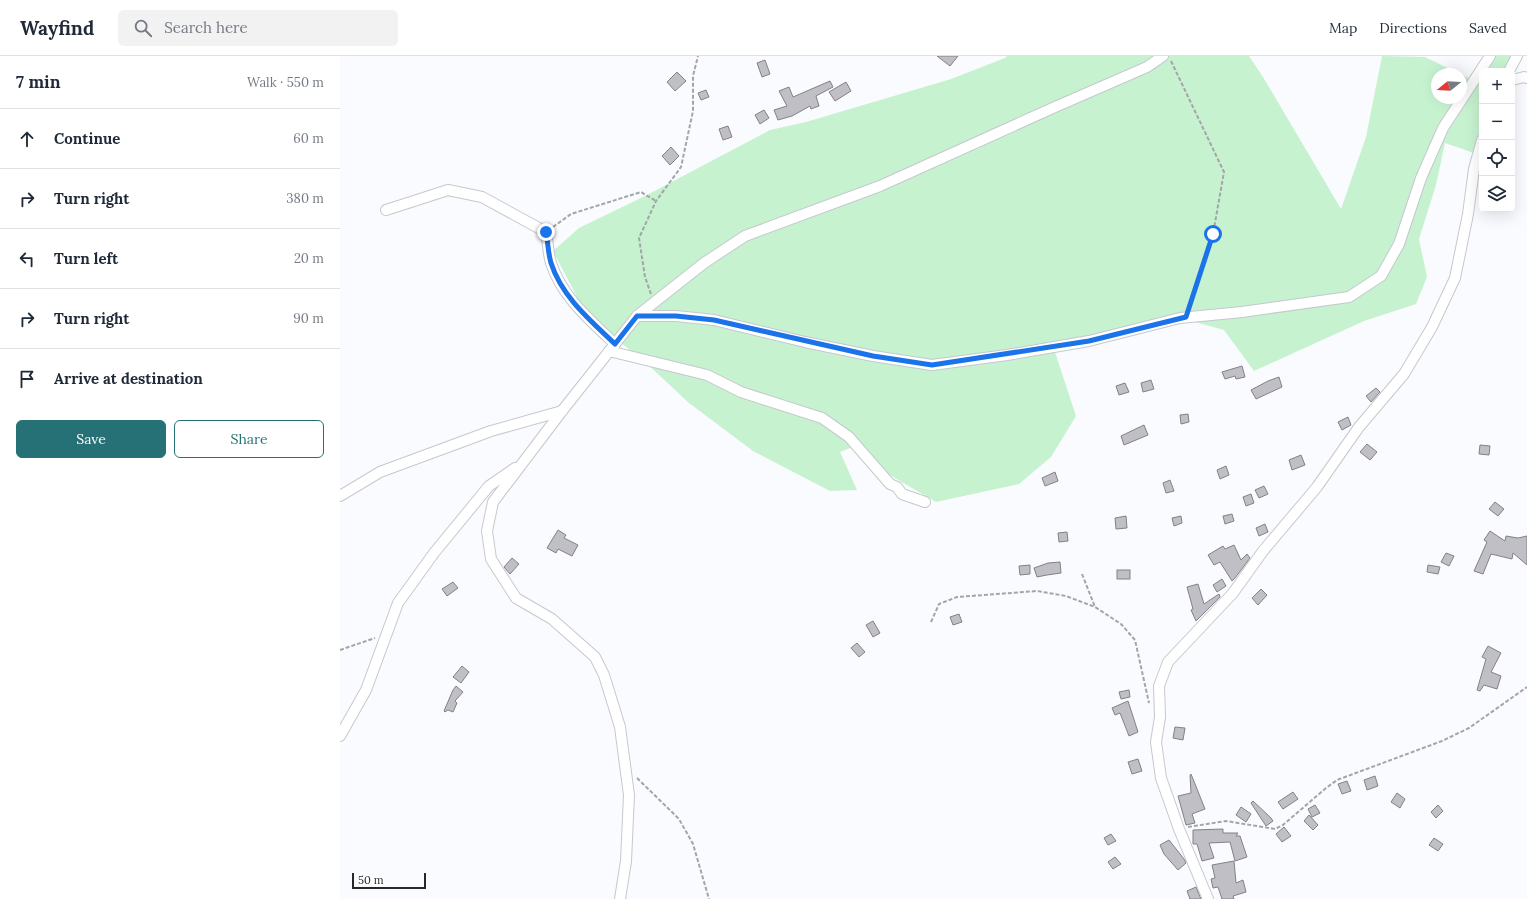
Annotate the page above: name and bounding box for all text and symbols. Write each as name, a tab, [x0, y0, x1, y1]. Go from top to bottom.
search box	[118, 10, 398, 46]
text: Wayfind	[20, 16, 94, 40]
icon: search	[132, 17, 154, 39]
text: Search here	[164, 18, 248, 37]
text: Map	[1329, 19, 1357, 37]
text: Directions	[1379, 19, 1447, 37]
text: Saved	[1469, 19, 1507, 37]
north arrow	[1431, 68, 1467, 104]
map controls	[1479, 68, 1515, 212]
button: +	[1479, 68, 1515, 104]
text: 7 min	[16, 71, 61, 93]
text: Walk · 550 m	[247, 74, 324, 91]
button: −	[1479, 104, 1515, 140]
icon: ahead	[16, 128, 38, 150]
text: Continue	[54, 129, 120, 148]
text: 60 m	[293, 130, 324, 147]
button: locate	[1479, 140, 1515, 176]
button: layers	[1479, 176, 1515, 212]
icon: right	[16, 188, 38, 210]
text: Turn right	[54, 189, 130, 208]
text: 380 m	[286, 190, 324, 207]
route end	[537, 223, 555, 241]
route start	[1204, 225, 1222, 243]
icon: left	[16, 248, 38, 270]
text: Turn left	[54, 249, 118, 268]
text: 20 m	[294, 250, 324, 267]
icon: right	[16, 308, 38, 330]
text: Turn right	[54, 309, 130, 328]
text: 90 m	[293, 310, 324, 327]
icon: arrive	[16, 368, 38, 390]
text: Arrive at destination	[54, 369, 203, 388]
button: Save	[16, 420, 166, 458]
button: Share	[174, 420, 324, 458]
scale bar	[352, 871, 426, 890]
text: 50 m	[358, 873, 384, 887]

